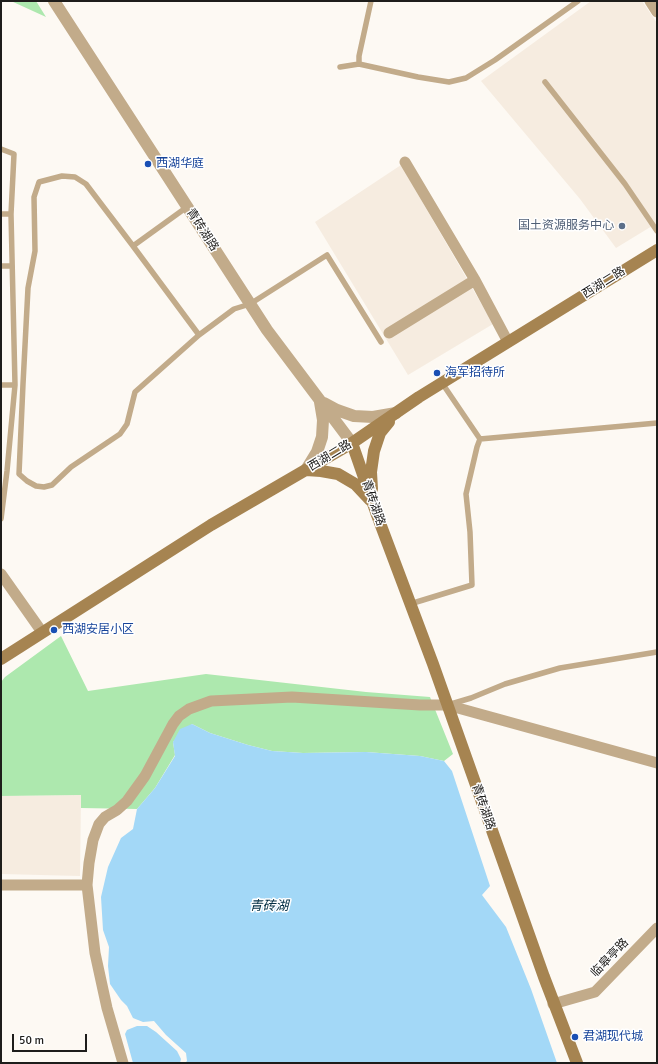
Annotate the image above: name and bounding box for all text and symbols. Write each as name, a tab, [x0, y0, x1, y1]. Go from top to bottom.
place label: 西湖华庭	[156, 157, 204, 171]
marker: 西湖华庭	[143, 159, 153, 169]
street label: 青砖湖路	[183, 206, 221, 254]
place label: 国土资源服务中心	[518, 219, 614, 233]
marker: 国土资源服务中心	[617, 221, 627, 231]
street label: 西湖二路	[580, 264, 628, 302]
place label: 海军招待所	[445, 366, 505, 380]
marker: 海军招待所	[432, 368, 442, 378]
street label: 西湖二路	[306, 437, 354, 475]
street label: 青砖湖路	[358, 478, 388, 528]
place label: 西湖安居小区	[62, 623, 134, 637]
marker: 西湖安居小区	[49, 625, 59, 635]
street label: 青砖湖路	[468, 782, 498, 832]
water label: 青砖湖	[250, 899, 288, 915]
street label: 临皋亭路	[588, 936, 632, 980]
scale bar	[14, 1026, 89, 1052]
place label: 君湖现代城	[583, 1030, 643, 1044]
marker: 君湖现代城	[570, 1032, 580, 1042]
text: 50 m	[19, 1033, 44, 1048]

